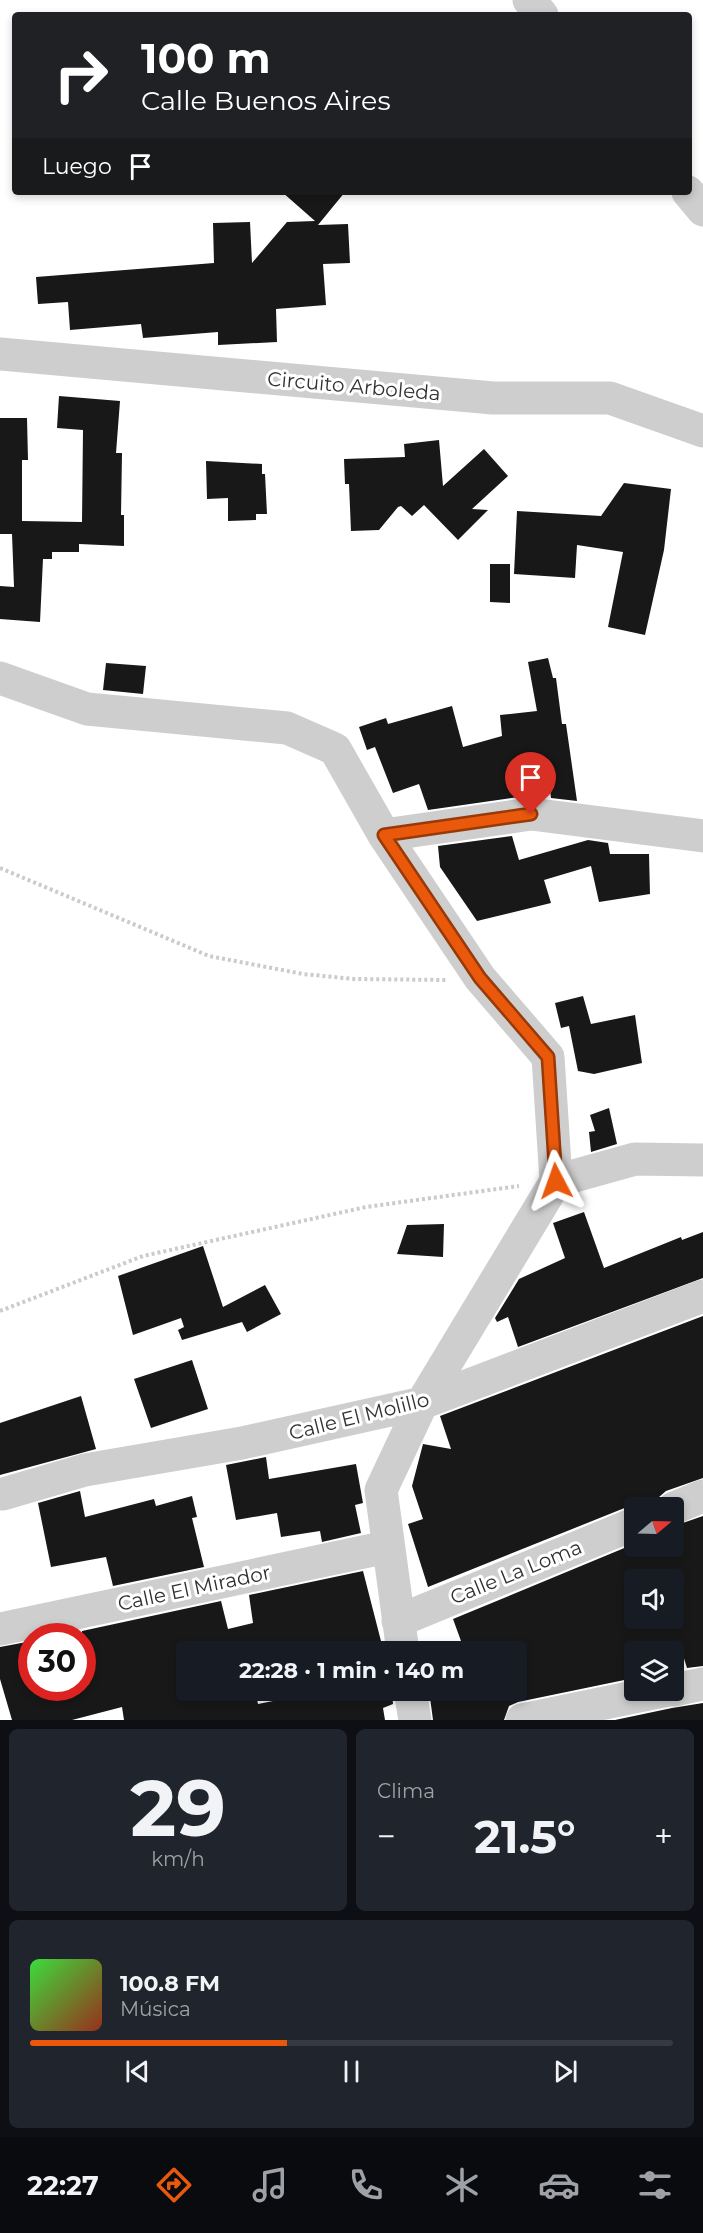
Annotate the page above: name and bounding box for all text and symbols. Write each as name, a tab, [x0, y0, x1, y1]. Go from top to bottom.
text: 100 m	[141, 32, 270, 84]
icon: right	[42, 36, 120, 114]
text: Calle Buenos Aires	[141, 84, 391, 117]
icon: arrive	[124, 150, 157, 183]
text: Luego	[42, 153, 112, 180]
street label: Circuito Arboleda	[266, 366, 442, 406]
pin	[505, 752, 556, 814]
icon: arrive	[514, 761, 547, 794]
position arrow	[524, 1149, 588, 1213]
street label: Calle El Molillo	[286, 1387, 432, 1445]
north arrow	[624, 1497, 684, 1557]
map controls	[624, 1497, 684, 1701]
street label: Calle La Loma	[447, 1535, 585, 1609]
street label: Calle El Mirador	[115, 1560, 273, 1616]
button: sound	[624, 1569, 684, 1629]
speed limit sign: 30	[18, 1623, 96, 1701]
button: layers	[624, 1641, 684, 1701]
text: 22:28 · 1 min · 140 m	[239, 1657, 464, 1684]
text: 29	[130, 1760, 226, 1856]
text: Clima	[377, 1779, 435, 1803]
text: 21.5°	[474, 1809, 576, 1864]
text: −	[377, 1816, 396, 1856]
text: +	[654, 1816, 673, 1856]
text: km/h	[151, 1847, 205, 1871]
text: 100.8 FM	[120, 1970, 220, 1997]
text: Música	[120, 1997, 191, 2021]
icon: previous	[121, 2055, 154, 2088]
icon: pause	[335, 2055, 368, 2088]
icon: next	[549, 2055, 582, 2088]
icon: directions	[153, 2164, 195, 2206]
icon: music	[249, 2164, 291, 2206]
icon: phone	[345, 2164, 387, 2206]
icon: climate	[441, 2164, 483, 2206]
icon: car	[538, 2164, 580, 2206]
icon: filters	[634, 2164, 676, 2206]
text: 22:27	[27, 2169, 99, 2202]

